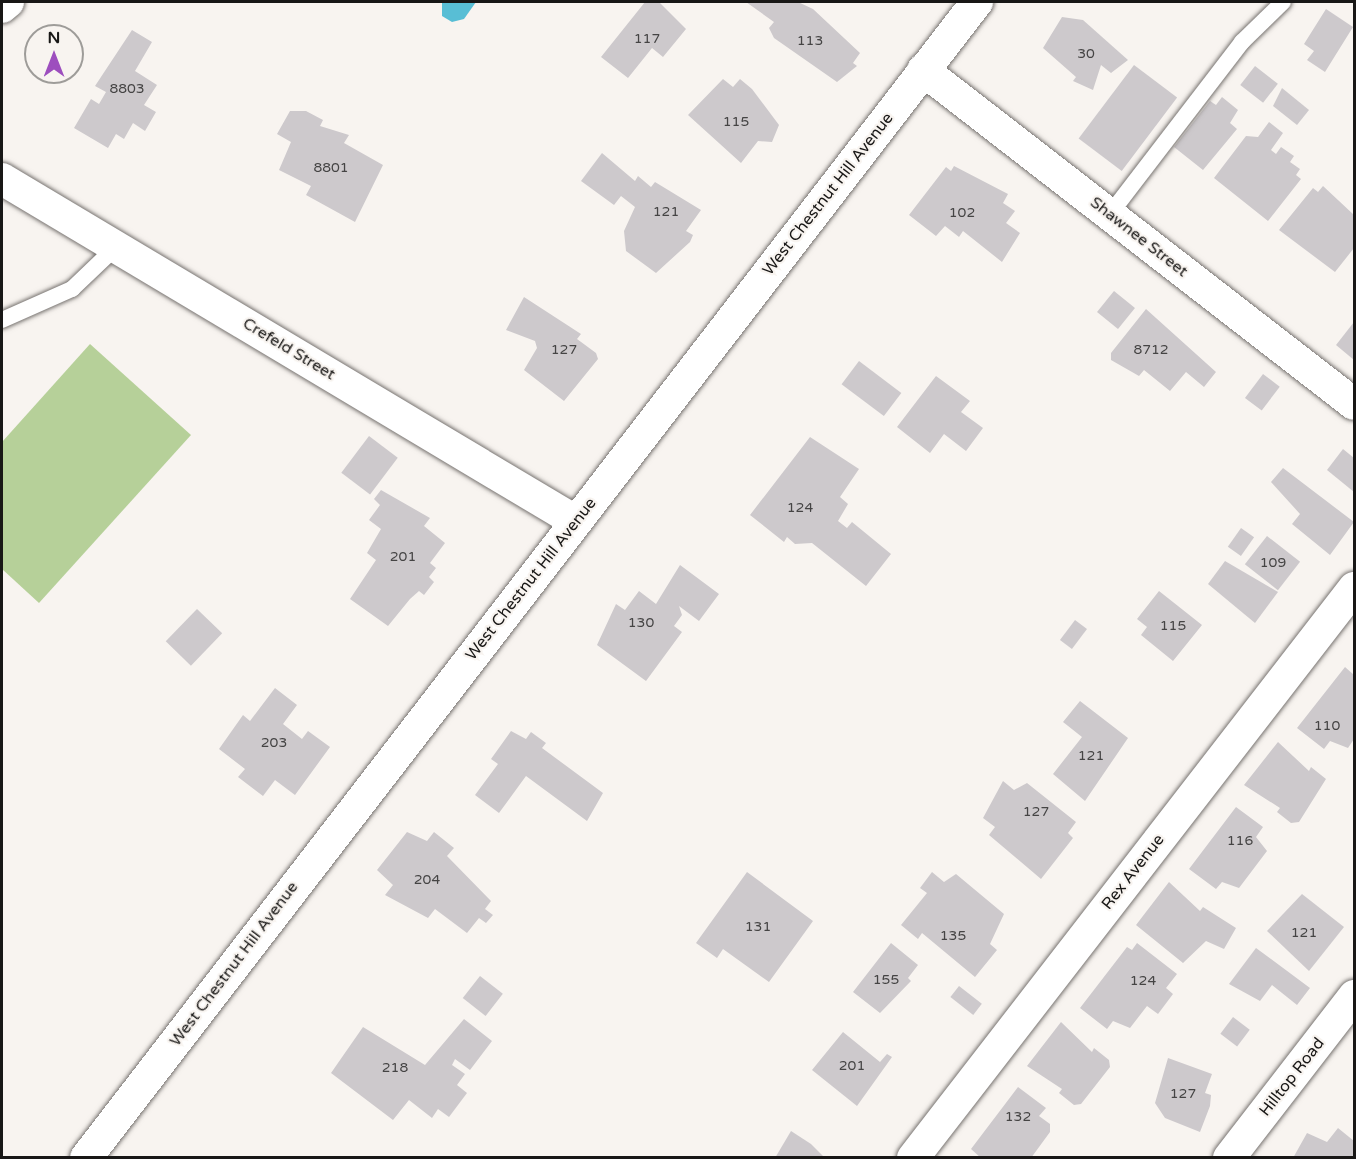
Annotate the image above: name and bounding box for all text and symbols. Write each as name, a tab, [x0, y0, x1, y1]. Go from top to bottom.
north arrow	[24, 24, 84, 84]
text: N	[48, 28, 60, 48]
house number: 117	[634, 31, 660, 47]
house number: 113	[797, 33, 823, 49]
house number: 30	[1077, 46, 1095, 62]
house number: 8803	[109, 81, 145, 97]
street label: West Chestnut Hill Avenue	[759, 109, 897, 279]
house number: 115	[723, 114, 749, 130]
house number: 8801	[313, 160, 349, 176]
street label: Shawnee Street	[1086, 193, 1192, 281]
house number: 121	[653, 204, 679, 220]
house number: 102	[949, 205, 975, 221]
street label: Crefeld Street	[239, 314, 339, 384]
house number: 127	[551, 342, 577, 358]
house number: 8712	[1133, 342, 1169, 358]
street label: West Chestnut Hill Avenue	[462, 494, 600, 664]
house number: 124	[787, 500, 813, 516]
house number: 201	[390, 549, 416, 565]
house number: 109	[1260, 555, 1286, 571]
house number: 130	[628, 615, 654, 631]
house number: 115	[1160, 618, 1186, 634]
house number: 110	[1314, 718, 1340, 734]
house number: 203	[261, 735, 287, 751]
house number: 121	[1078, 748, 1104, 764]
house number: 127	[1023, 804, 1049, 820]
street label: Rex Avenue	[1098, 830, 1168, 914]
house number: 116	[1227, 833, 1253, 849]
house number: 204	[414, 872, 440, 888]
street label: West Chestnut Hill Avenue	[166, 878, 302, 1050]
house number: 131	[745, 919, 771, 935]
house number: 121	[1291, 925, 1317, 941]
house number: 135	[940, 928, 966, 944]
house number: 155	[873, 972, 899, 988]
house number: 124	[1130, 973, 1156, 989]
street label: Hilltop Road	[1255, 1034, 1329, 1120]
house number: 201	[839, 1058, 865, 1074]
house number: 218	[382, 1060, 408, 1076]
house number: 127	[1170, 1086, 1196, 1102]
house number: 132	[1005, 1109, 1031, 1125]

